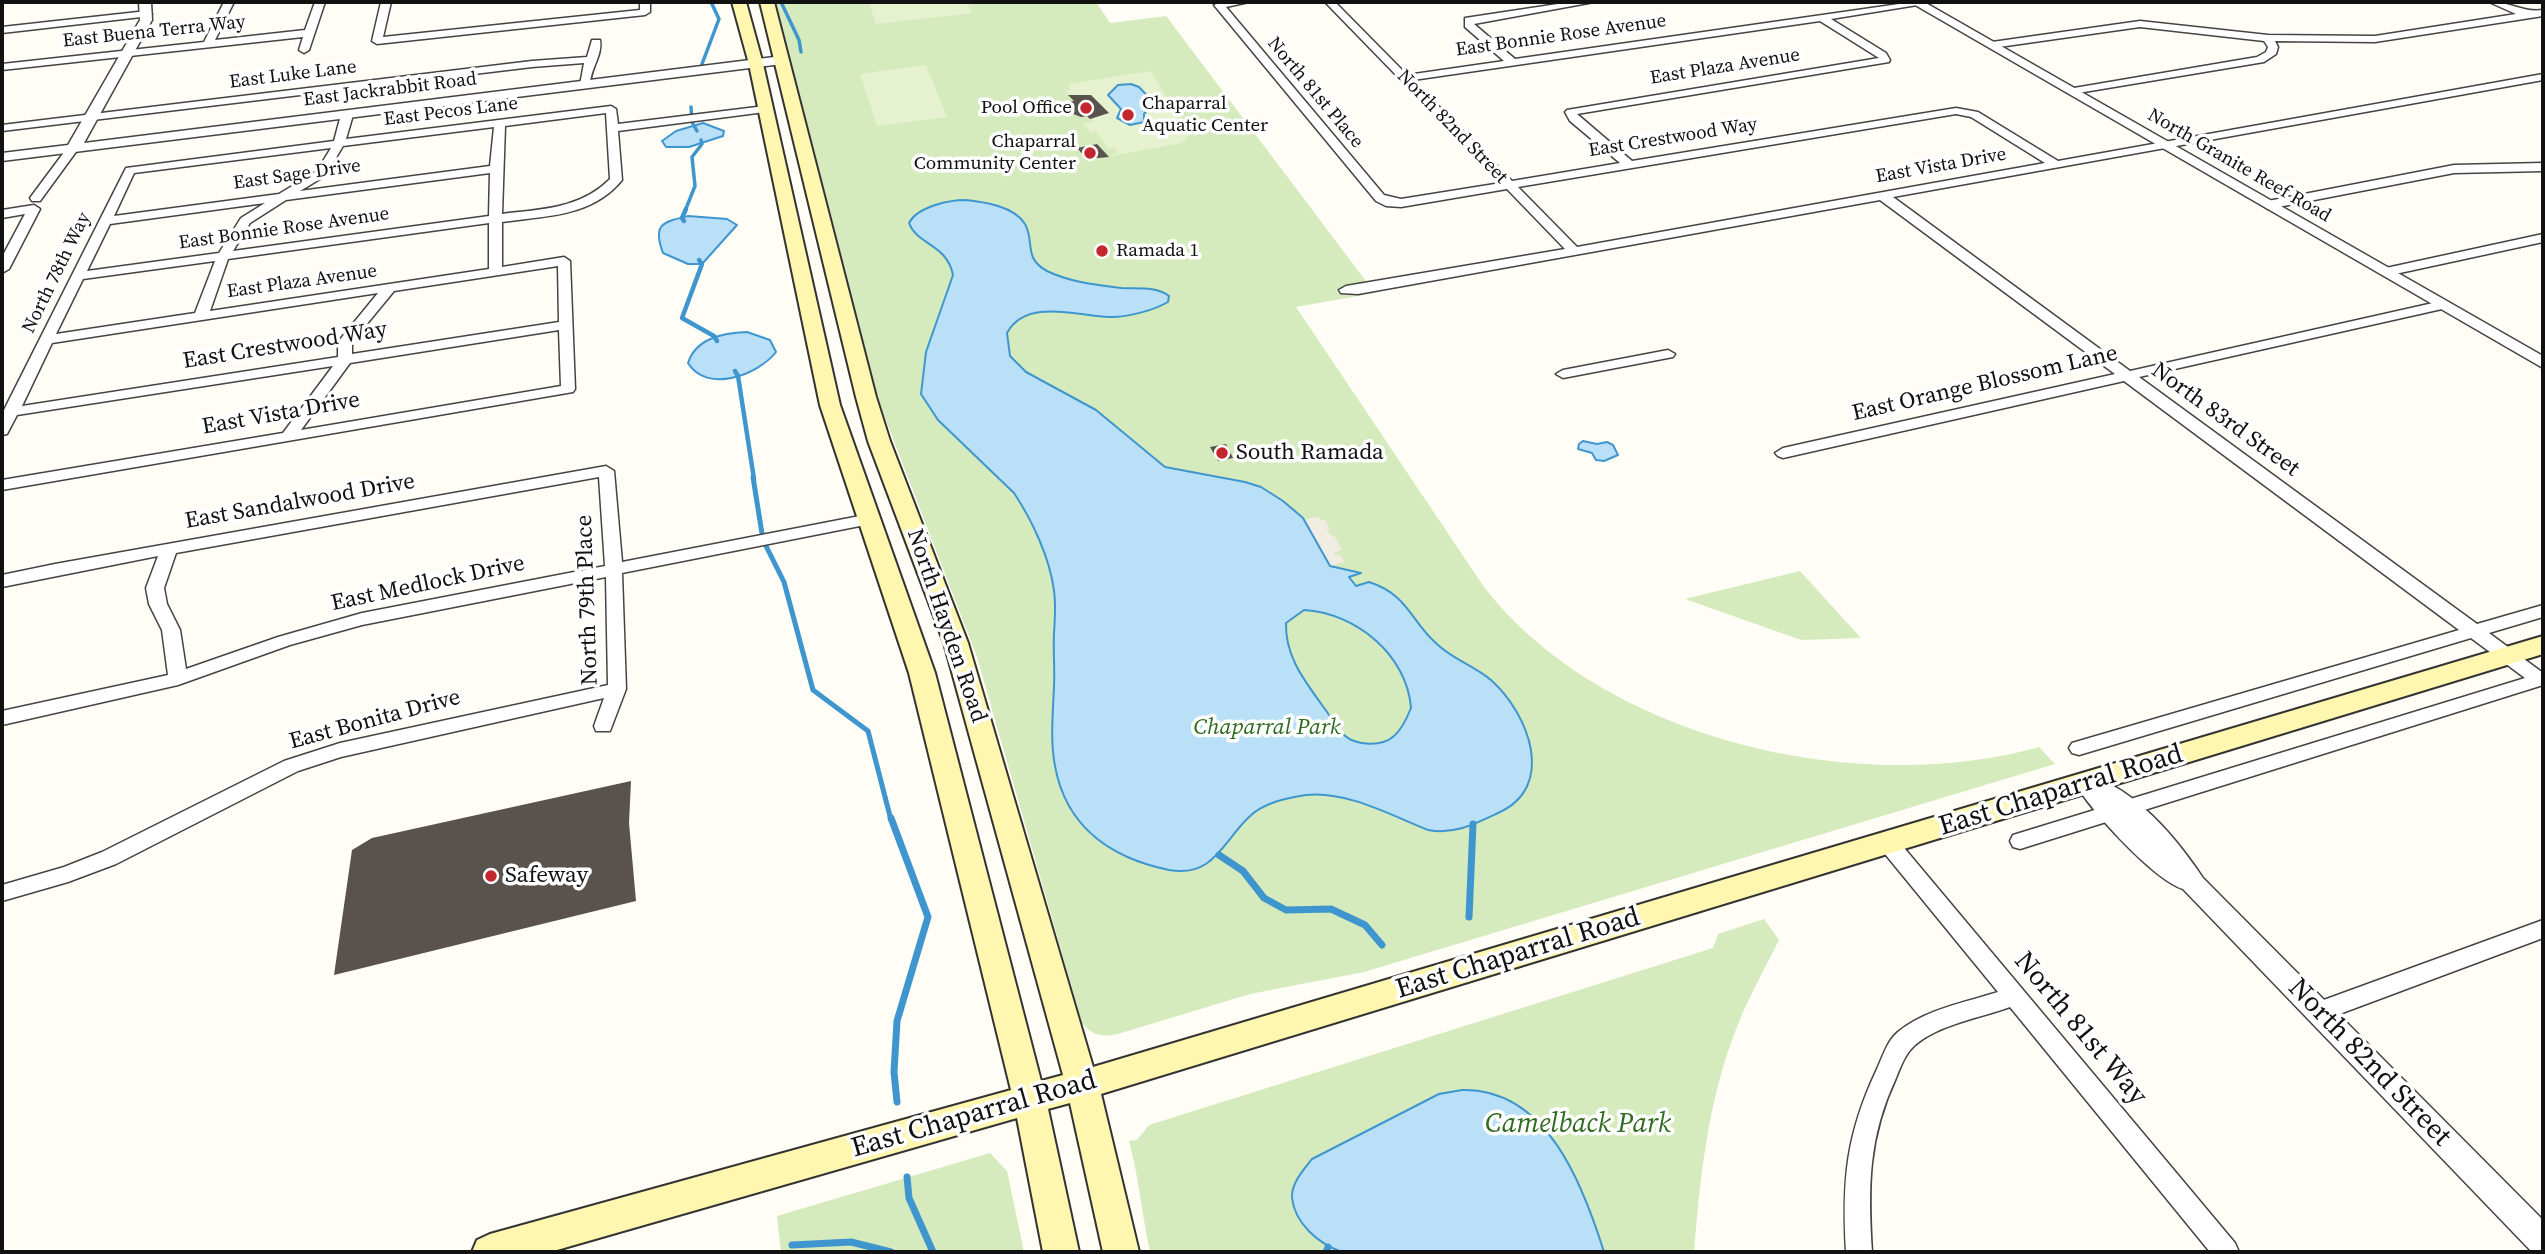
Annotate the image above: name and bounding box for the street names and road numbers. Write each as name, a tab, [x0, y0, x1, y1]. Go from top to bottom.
street label: East Bonnie Rose Avenue	[1454, 10, 1668, 62]
street label: East Buena Terra Way	[61, 11, 247, 53]
street label: North 81st Place	[1262, 33, 1368, 153]
street label: East Plaza Avenue	[1648, 44, 1802, 90]
street label: East Luke Lane	[228, 56, 358, 94]
street label: North 82nd Street	[1392, 65, 1512, 189]
street label: East Jackrabbit Road	[302, 68, 478, 112]
street label: East Pecos Lane	[383, 92, 519, 132]
street label: North Granite Reef Road	[2143, 104, 2335, 228]
street label: East Crestwood Way	[1587, 113, 1759, 163]
street label: East Vista Drive	[1874, 143, 2008, 189]
street label: East Sage Drive	[232, 155, 362, 195]
street label: East Bonnie Rose Avenue	[177, 203, 391, 255]
street label: North 78th Way	[18, 209, 96, 337]
street label: East Plaza Avenue	[225, 260, 379, 304]
street label: East Crestwood Way	[181, 316, 389, 376]
street label: East Orange Blossom Lane	[1849, 340, 2121, 428]
street label: North 83rd Street	[2146, 357, 2304, 483]
street label: East Vista Drive	[200, 387, 362, 441]
street label: East Sandalwood Drive	[183, 468, 417, 536]
street label: North 79th Place	[571, 514, 605, 686]
street label: North Hayden Road	[900, 526, 992, 726]
street label: East Medlock Drive	[329, 550, 527, 618]
street label: East Bonita Drive	[286, 684, 464, 756]
street label: East Chaparral Road	[1935, 738, 2187, 844]
street label: East Chaparral Road	[1392, 901, 1644, 1007]
street label: North 81st Way	[2006, 946, 2154, 1112]
street label: North 82nd Street	[2280, 972, 2458, 1154]
street label: East Chaparral Road	[848, 1064, 1100, 1166]

